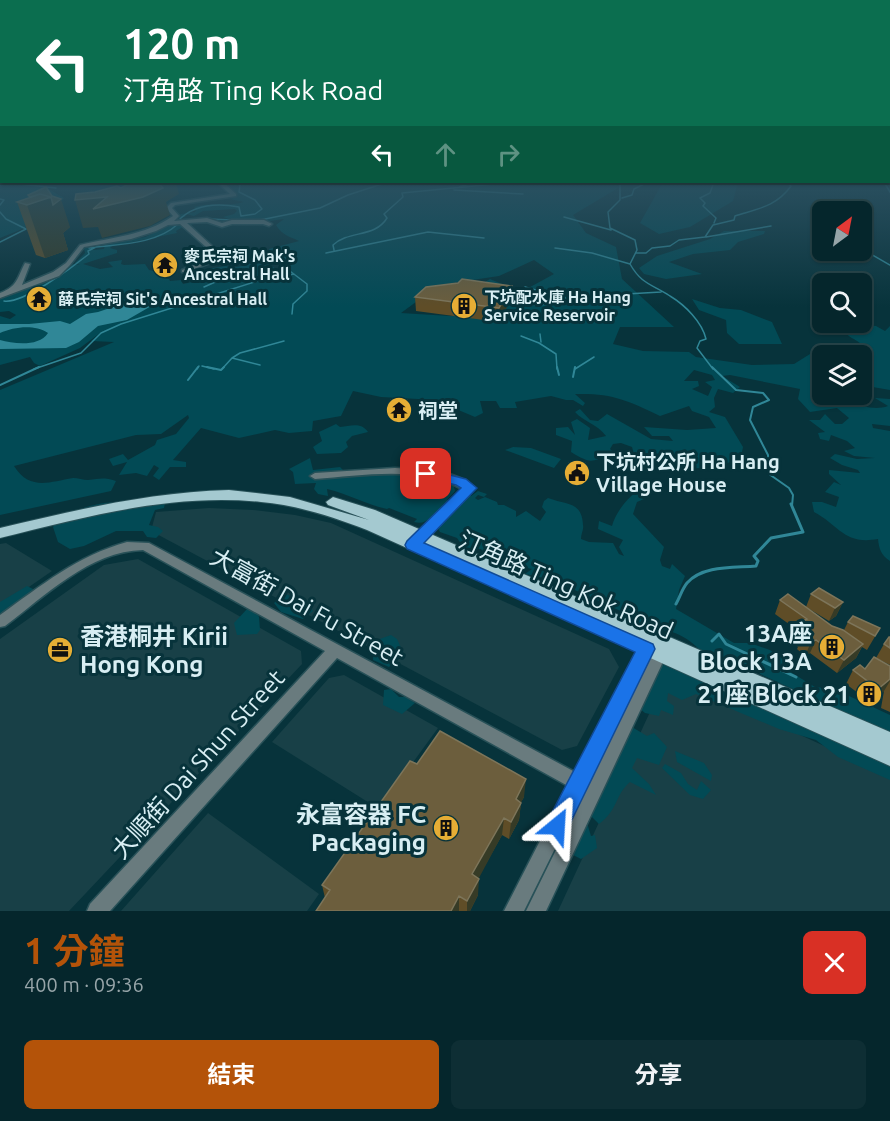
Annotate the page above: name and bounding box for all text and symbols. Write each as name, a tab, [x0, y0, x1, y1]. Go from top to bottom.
text: 120 m	[123, 20, 240, 67]
icon: left	[24, 24, 102, 102]
text: 汀角路 Ting Kok Road	[123, 75, 383, 105]
icon: left	[366, 138, 399, 171]
icon: ahead	[429, 138, 462, 171]
icon: right	[492, 138, 525, 171]
north arrow	[812, 201, 872, 261]
map controls	[812, 201, 872, 405]
place label: 麥氏宗祠 Mak's Ancestral Hall	[184, 247, 295, 283]
temple icon: 麥氏宗祠 Mak's Ancestral Hall	[150, 250, 180, 280]
button: search	[812, 273, 872, 333]
temple icon: 薛氏宗祠 Sit's Ancestral Hall	[24, 284, 54, 314]
place label: 下坑配水庫 Ha Hang Service Reservoir	[484, 288, 631, 324]
place label: 薛氏宗祠 Sit's Ancestral Hall	[58, 290, 267, 308]
building icon: 下坑配水庫 Ha Hang Service Reservoir	[449, 291, 479, 321]
button: layers	[812, 345, 872, 405]
temple icon: 祠堂	[384, 395, 414, 425]
place label: 祠堂	[418, 399, 458, 422]
pin	[400, 448, 451, 499]
place label: 下坑村公所 Ha Hang Village House	[596, 450, 780, 496]
icon: arrive	[409, 457, 442, 490]
public building icon: 下坑村公所 Ha Hang Village House	[562, 458, 592, 488]
street label: 汀角路 Ting Kok Road	[455, 526, 677, 644]
street label: 大富街 Dai Fu Street	[206, 543, 409, 672]
place label: 13A座 Block 13A	[699, 620, 812, 675]
place label: 香港桐井 Kirii Hong Kong	[80, 623, 228, 678]
building icon: 13A座 Block 13A	[817, 632, 847, 662]
office icon: 香港桐井 Kirii Hong Kong	[45, 635, 75, 665]
street label: 大順街 Dai Shun Street	[106, 664, 290, 864]
building icon: 21座 Block 21	[854, 679, 884, 709]
place label: 21座 Block 21	[698, 681, 850, 708]
position arrow	[525, 794, 589, 858]
place label: 永富容器 FC Packaging	[296, 801, 426, 856]
building icon: 永富容器 FC Packaging	[431, 813, 461, 843]
text: 1 分鐘	[24, 930, 125, 971]
button: close	[803, 931, 866, 994]
text: 400 m · 09:36	[24, 973, 144, 996]
button: 結束	[24, 1040, 439, 1109]
button: 分享	[451, 1040, 866, 1109]

